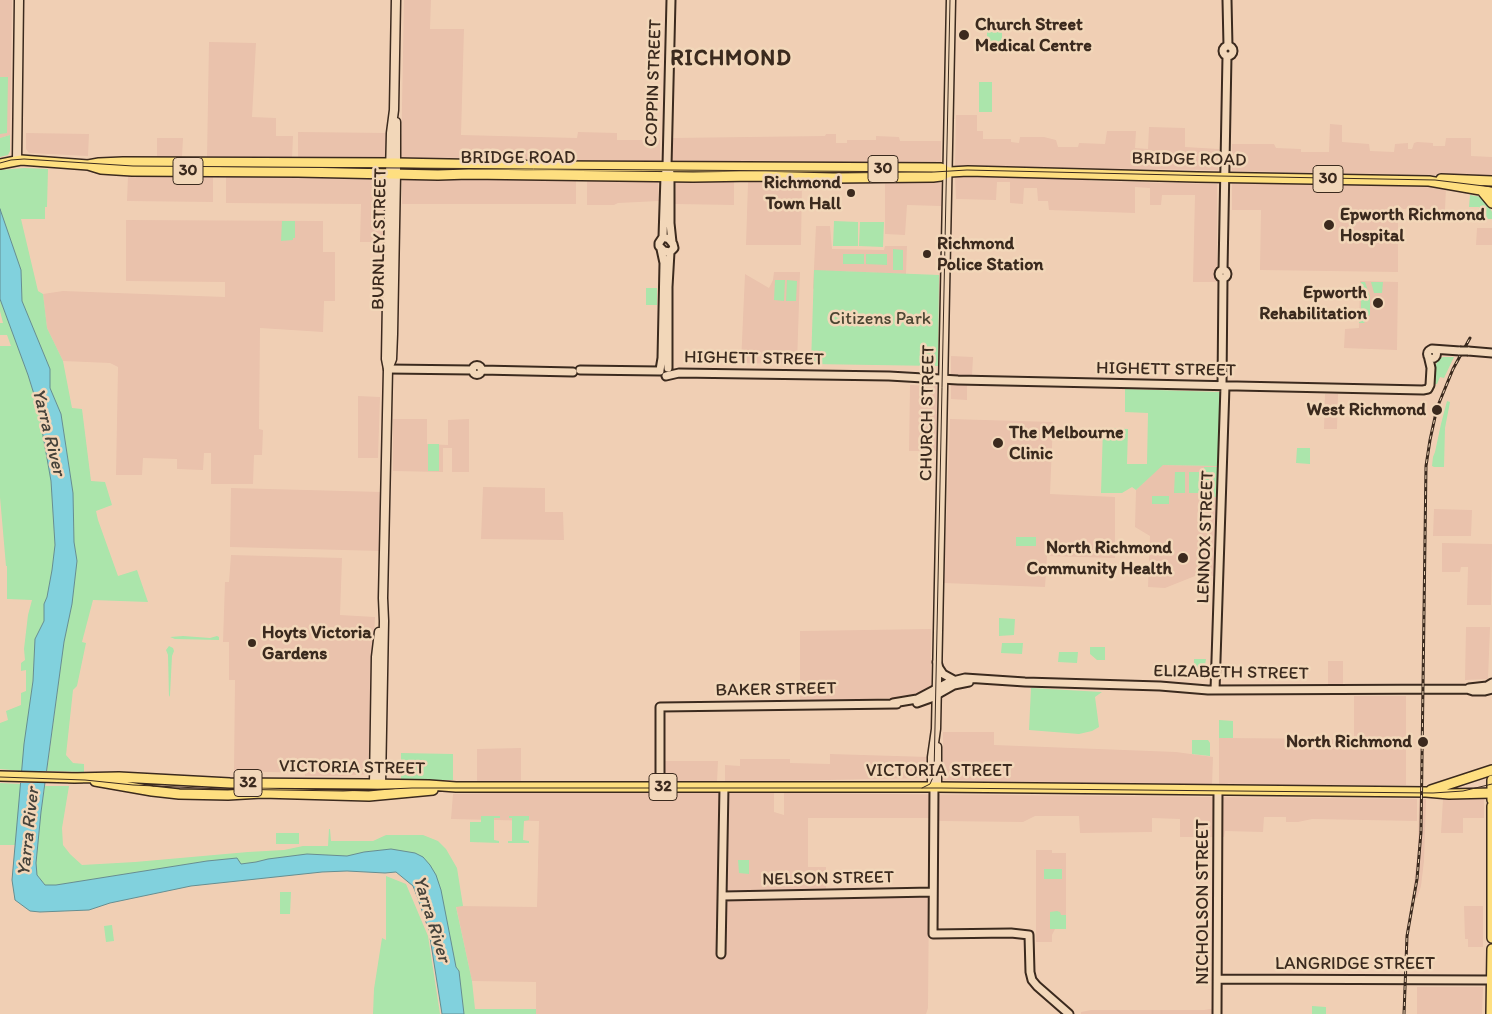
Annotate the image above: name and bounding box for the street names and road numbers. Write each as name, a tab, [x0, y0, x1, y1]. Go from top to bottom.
street label: COPPIN STREET	[641, 19, 667, 147]
street label: BRIDGE ROAD	[461, 147, 575, 169]
street label: BRIDGE ROAD	[1131, 148, 1247, 172]
road number: 30	[868, 156, 898, 182]
road number: 30	[173, 158, 203, 185]
road number: 30	[1313, 165, 1343, 192]
street label: BURNLEY STREET	[368, 168, 392, 310]
street label: CHURCH STREET	[916, 345, 940, 481]
street label: HIGHETT STREET	[684, 347, 824, 371]
street label: HIGHETT STREET	[1096, 358, 1236, 382]
street label: LENNOX STREET	[1193, 470, 1219, 604]
street label: ELIZABETH STREET	[1153, 661, 1309, 685]
street label: BAKER STREET	[715, 678, 837, 702]
street label: VICTORIA STREET	[279, 756, 425, 780]
street label: VICTORIA STREET	[866, 760, 1012, 782]
road number: 32	[234, 770, 262, 796]
road number: 32	[649, 774, 677, 800]
street label: NICHOLSON STREET	[1192, 819, 1214, 985]
street label: NELSON STREET	[762, 867, 894, 891]
street label: LANGRIDGE STREET	[1275, 953, 1435, 975]

